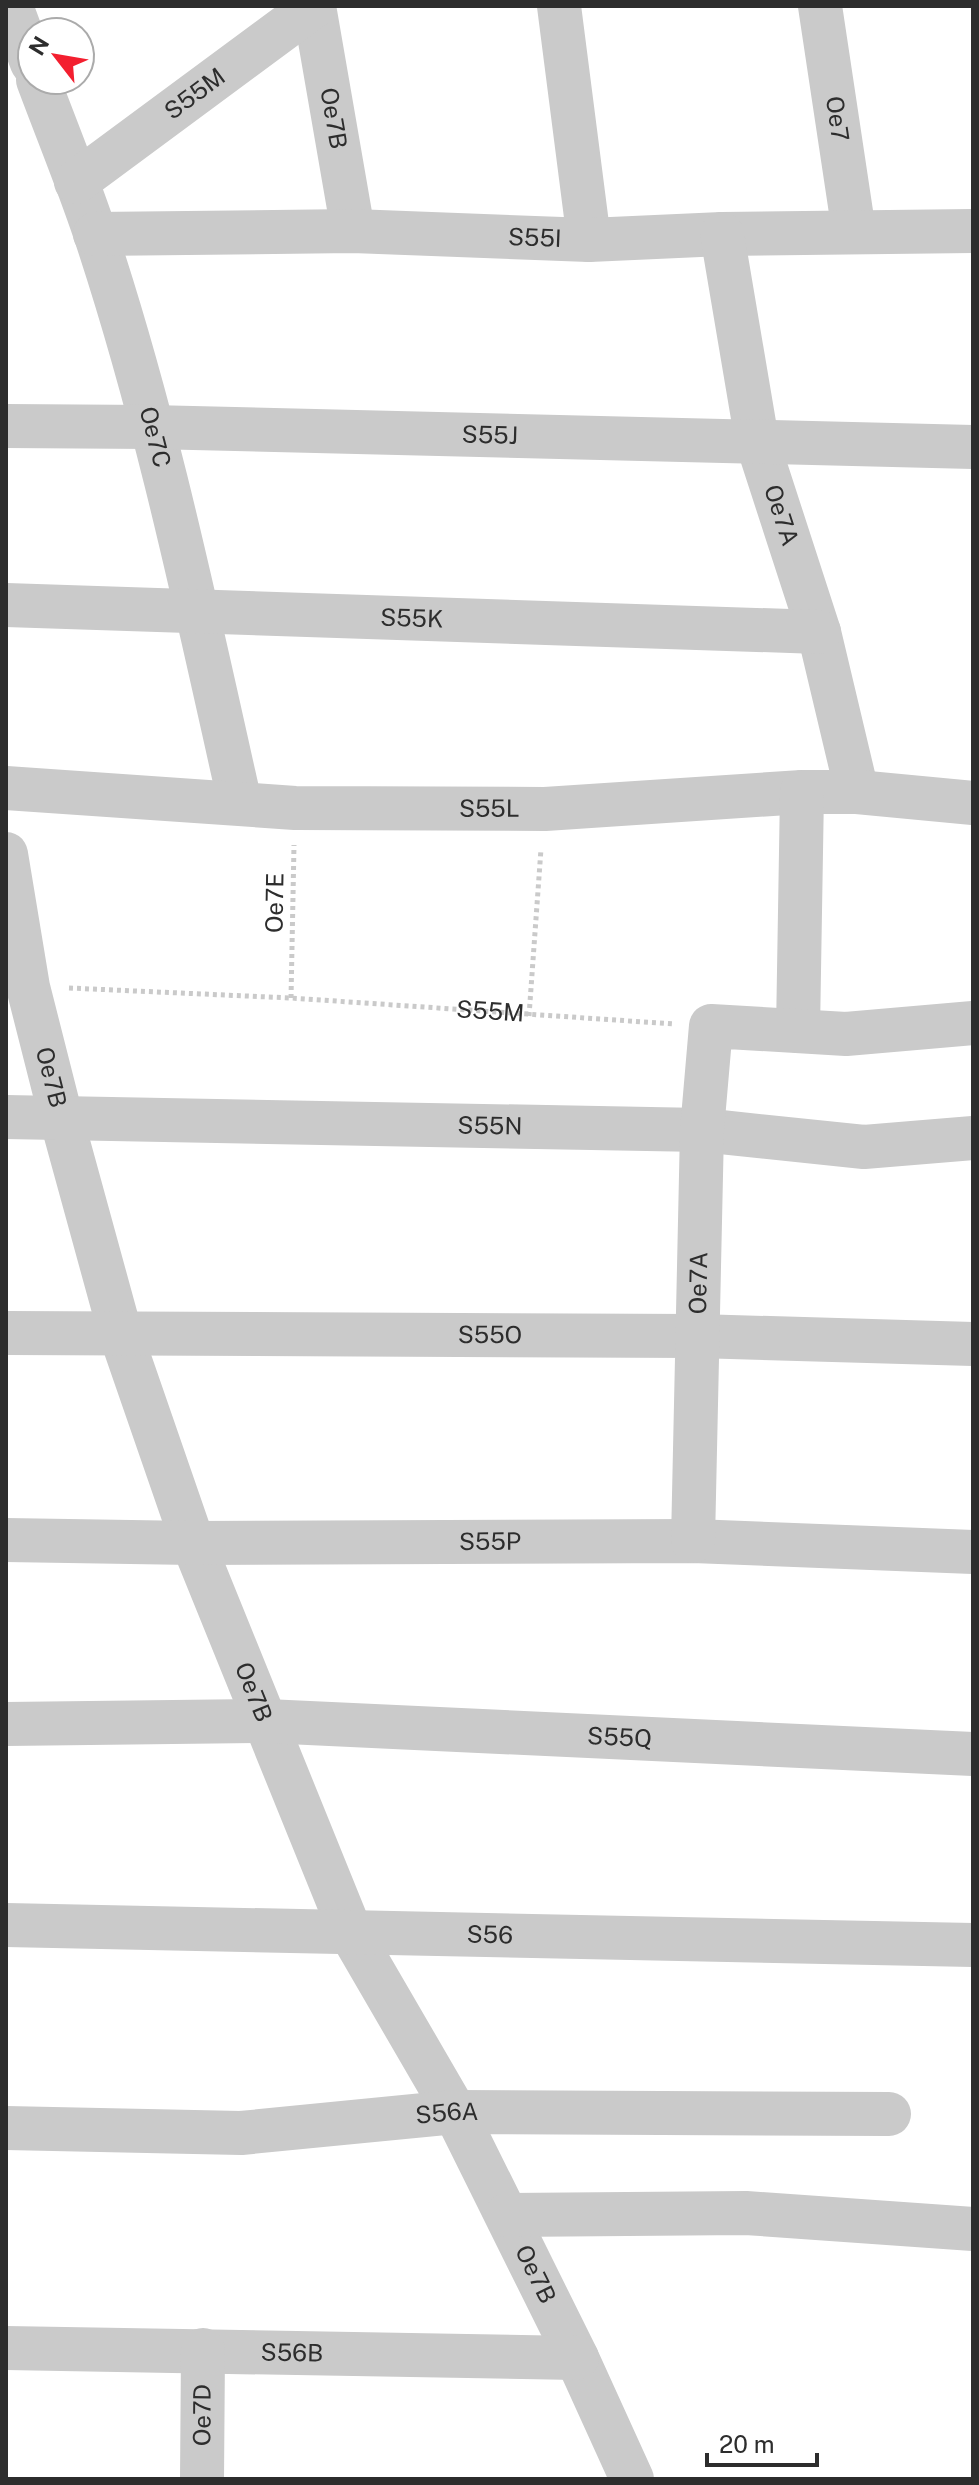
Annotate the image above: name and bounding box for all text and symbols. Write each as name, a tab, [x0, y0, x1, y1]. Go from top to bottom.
north arrow	[16, 16, 96, 96]
text: N	[23, 32, 54, 60]
street label: S55M	[159, 62, 230, 125]
street label: Oe7B	[315, 85, 354, 151]
street label: Oe7	[821, 94, 855, 143]
street label: S55I	[508, 222, 562, 252]
street label: Oe7C	[134, 403, 177, 470]
street label: S55J	[462, 420, 518, 449]
street label: Oe7A	[759, 481, 805, 549]
street label: S55K	[380, 602, 444, 633]
street label: S55L	[459, 794, 520, 822]
street label: Oe7E	[259, 873, 289, 933]
street label: S55M	[455, 994, 525, 1027]
street label: Oe7B	[31, 1044, 73, 1110]
street label: S55N	[457, 1110, 523, 1140]
street label: Oe7A	[683, 1251, 712, 1315]
street label: S55O	[458, 1320, 522, 1348]
street label: S55P	[459, 1527, 521, 1555]
street label: Oe7B	[230, 1658, 279, 1725]
street label: S55Q	[587, 1721, 653, 1752]
street label: S56	[466, 1920, 513, 1948]
street label: S56A	[414, 2096, 479, 2129]
street label: Oe7B	[510, 2240, 563, 2308]
street label: S56B	[260, 2337, 323, 2367]
street label: Oe7D	[187, 2384, 216, 2446]
scale bar	[707, 2417, 817, 2467]
text: 20 m	[719, 2430, 775, 2458]

